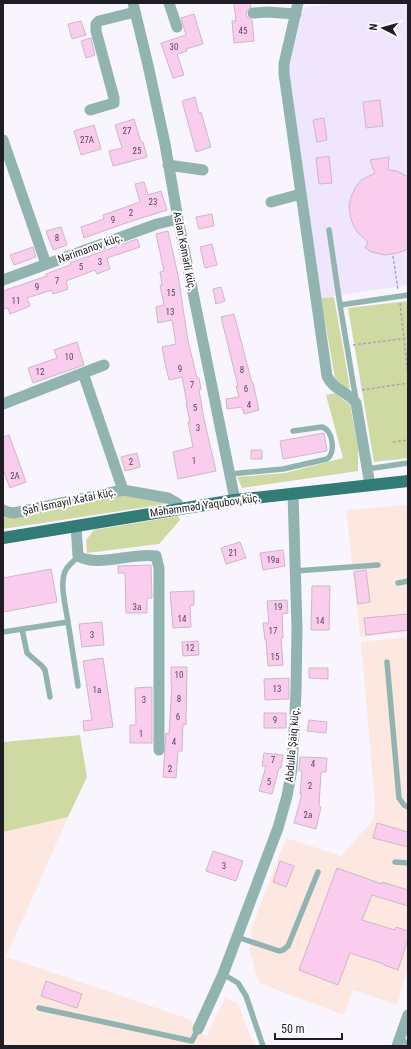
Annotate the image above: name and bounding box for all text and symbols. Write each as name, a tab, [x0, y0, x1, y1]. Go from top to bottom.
north arrow	[363, 8, 403, 48]
text: N	[367, 23, 380, 31]
house number: 45	[239, 26, 248, 36]
house number: 30	[170, 42, 178, 52]
house number: 27	[123, 126, 132, 136]
house number: 27A	[80, 135, 94, 145]
house number: 25	[133, 146, 142, 156]
house number: 23	[149, 197, 157, 207]
house number: 2	[129, 208, 134, 218]
street label: Aslan Kəmərli küç.	[170, 210, 199, 292]
house number: 9	[111, 215, 115, 225]
street label: Nərimanov küç.	[56, 231, 124, 266]
house number: 8	[55, 233, 59, 243]
house number: 3	[98, 257, 102, 267]
house number: 5	[79, 262, 84, 272]
house number: 7	[55, 276, 60, 286]
house number: 9	[35, 282, 39, 292]
house number: 15	[167, 288, 176, 298]
house number: 11	[12, 296, 20, 306]
house number: 13	[166, 307, 174, 317]
house number: 10	[65, 352, 73, 362]
house number: 9	[178, 364, 182, 374]
house number: 8	[240, 365, 244, 375]
house number: 12	[36, 367, 45, 377]
house number: 7	[190, 380, 195, 390]
house number: 6	[244, 384, 248, 394]
house number: 4	[247, 400, 252, 410]
house number: 5	[193, 403, 198, 413]
house number: 3	[196, 423, 200, 433]
house number: 1	[192, 456, 196, 466]
house number: 2	[129, 457, 134, 467]
house number: 2A	[10, 471, 20, 481]
street label: Şah İsmayıl Xətai küç.	[21, 485, 117, 518]
street label: Məhəmməd Yaqubov küç.	[149, 491, 261, 520]
house number: 21	[229, 548, 237, 558]
house number: 19a	[266, 555, 280, 565]
house number: 3a	[133, 602, 141, 612]
house number: 19	[274, 602, 282, 612]
house number: 14	[178, 614, 187, 624]
house number: 14	[316, 616, 325, 626]
house number: 17	[269, 626, 278, 636]
house number: 3	[90, 630, 94, 640]
house number: 12	[186, 643, 195, 653]
house number: 15	[271, 652, 280, 662]
house number: 10	[175, 670, 183, 680]
house number: 13	[273, 684, 281, 694]
house number: 1a	[93, 685, 101, 695]
house number: 8	[177, 694, 181, 704]
house number: 3	[142, 695, 146, 705]
street label: Abdulla Şaiq küç.	[283, 707, 302, 783]
house number: 6	[176, 712, 180, 722]
house number: 9	[273, 715, 277, 725]
house number: 1	[139, 729, 143, 739]
house number: 4	[172, 737, 177, 747]
house number: 7	[271, 755, 276, 765]
house number: 4	[311, 759, 316, 769]
house number: 2	[168, 764, 173, 774]
house number: 5	[267, 777, 272, 787]
house number: 2	[308, 781, 313, 791]
house number: 2a	[304, 810, 312, 820]
house number: 3	[222, 861, 226, 871]
scale bar	[275, 1015, 342, 1041]
text: 50 m	[281, 1022, 305, 1036]

